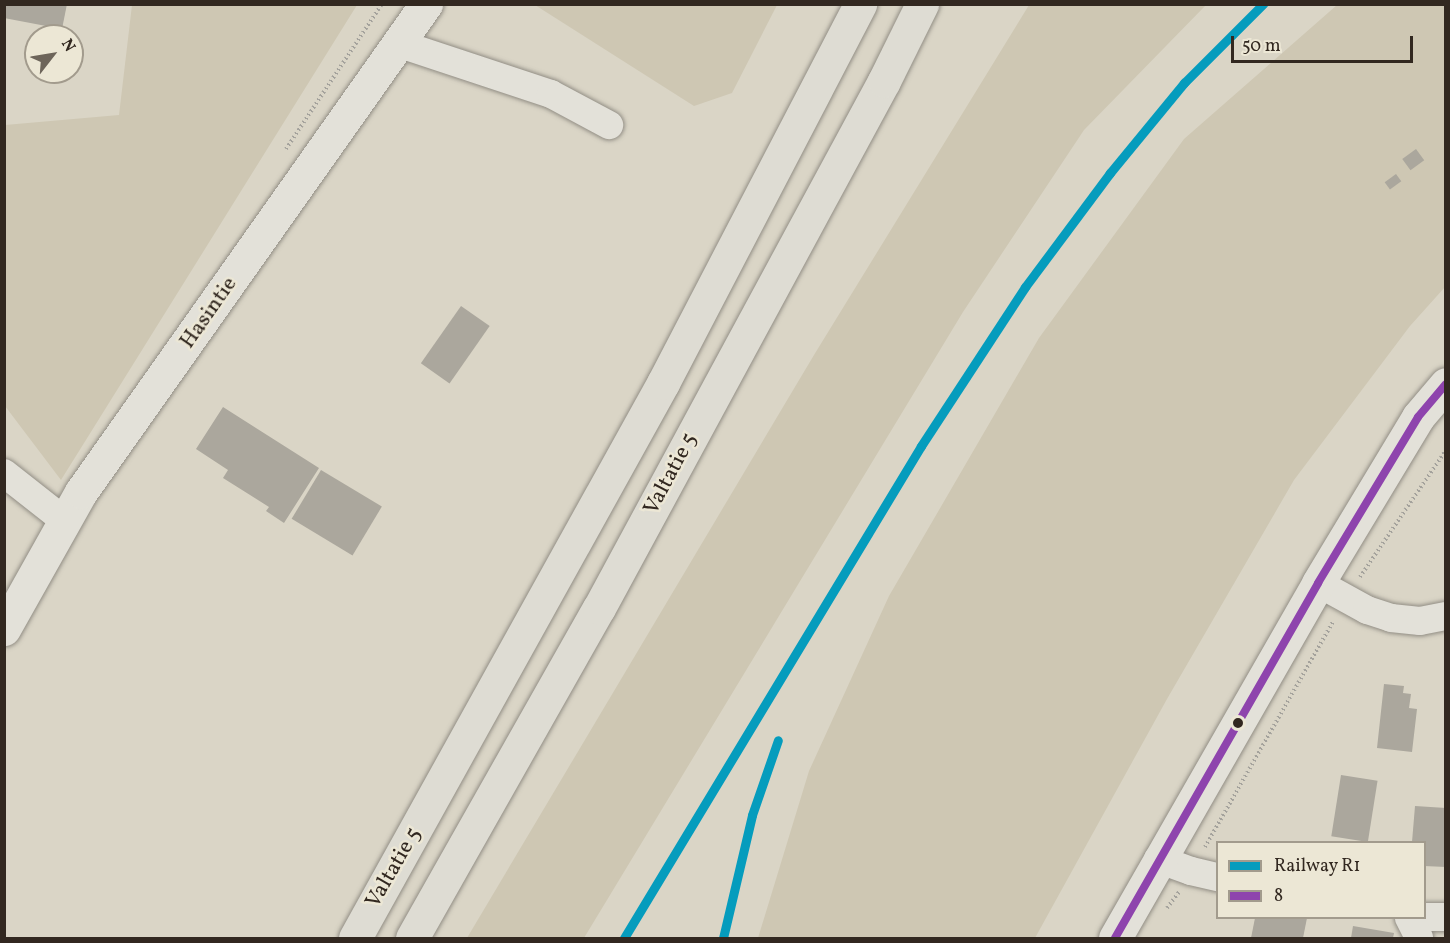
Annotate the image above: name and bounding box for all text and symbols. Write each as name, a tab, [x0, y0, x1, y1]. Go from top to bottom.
north arrow	[24, 24, 84, 84]
scale bar	[1234, 24, 1416, 62]
text: 50 m	[1242, 34, 1281, 59]
text: N	[55, 35, 80, 56]
street label: Hasintie	[175, 272, 243, 354]
street label: Valtatie 5	[639, 429, 703, 519]
unlabelled marker	[1232, 717, 1244, 729]
street label: Valtatie 5	[360, 823, 428, 913]
legend	[1216, 841, 1426, 919]
text: Railway R1	[1274, 854, 1361, 879]
text: 8	[1274, 884, 1283, 909]

